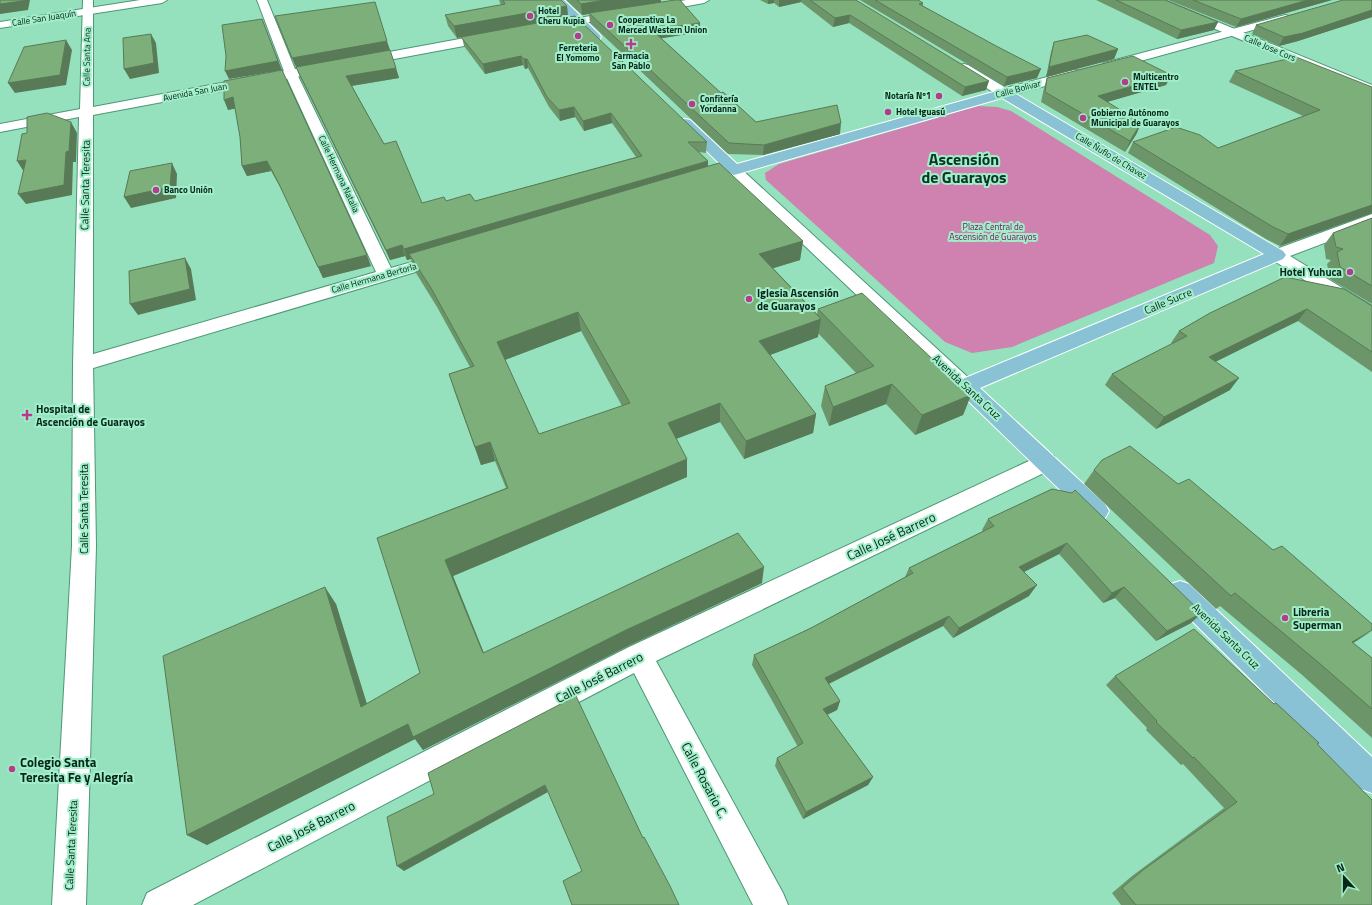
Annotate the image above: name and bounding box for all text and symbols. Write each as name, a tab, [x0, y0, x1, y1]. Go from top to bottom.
place label: Hotel Cheru Kupia	[538, 4, 585, 27]
street label: Calle San Juaquín	[11, 6, 77, 29]
marker: Hotel Cheru Kupia	[525, 11, 535, 21]
place label: Cooperativa La Merced Western Union	[618, 13, 707, 36]
marker: Cooperativa La Merced Western Union	[605, 20, 615, 30]
street label: Calle Santa Ana	[79, 27, 94, 86]
marker: Ferreteria El Yomomo	[573, 31, 583, 41]
street label: Calle Jose Cors	[1242, 31, 1298, 64]
marker: Farmacia San Pablo	[626, 39, 636, 49]
place label: Ferreteria El Yomomo	[556, 41, 600, 64]
place label: Farmacia San Pablo	[612, 49, 650, 72]
place label: Multicentro ENTEL	[1133, 70, 1179, 93]
street label: Calle Bolivar	[994, 76, 1042, 101]
marker: Multicentro ENTEL	[1120, 77, 1130, 87]
street label: Avenida San Juan	[162, 79, 228, 104]
place label: Notaría Nº1	[885, 89, 931, 102]
marker: Notaría Nº1	[934, 91, 944, 101]
place label: Confitería Yordanna	[700, 92, 739, 115]
marker: Confitería Yordanna	[687, 99, 697, 109]
place label: Hotel Ɨguasú	[896, 105, 945, 118]
place label: Gobierno Autónomo Municipal de Guarayos	[1091, 106, 1179, 129]
marker: Hotel Ɨguasú	[883, 107, 893, 117]
marker: Gobierno Autónomo Municipal de Guarayos	[1078, 113, 1088, 123]
street label: Calle Ñuflo de Chavez	[1073, 129, 1149, 182]
street label: Calle Hermana Natalia	[316, 133, 363, 215]
street label: Calle Santa Teresita	[76, 139, 94, 230]
district label: Ascensión de Guarayos	[921, 147, 1007, 189]
place label: Banco Unión	[164, 183, 213, 196]
marker: Banco Unión	[151, 185, 161, 195]
park label: Plaza Central de Ascensión de Guarayos	[949, 220, 1037, 243]
street label: Calle Hermana Bertorla	[330, 259, 418, 296]
place label: Hotel Yuhuca	[1279, 264, 1342, 280]
marker: Hotel Yuhuca	[1345, 267, 1355, 277]
street label: Calle Sucre	[1142, 284, 1195, 318]
place label: Iglesia Ascensión de Guarayos	[757, 285, 839, 314]
marker: Iglesia Ascensión de Guarayos	[744, 294, 754, 304]
street label: Avenida Santa Cruz	[929, 351, 1005, 423]
place label: Hospital de Ascención de Guarayos	[36, 401, 145, 430]
marker: Hospital de Ascención de Guarayos	[21, 409, 33, 421]
street label: Calle Santa Teresita	[76, 463, 92, 554]
street label: Calle José Barrero	[843, 507, 939, 565]
street label: Avenida Santa Cruz	[1188, 599, 1264, 673]
place label: Libreria Superman	[1293, 604, 1342, 633]
marker: Libreria Superman	[1280, 613, 1290, 623]
street label: Calle José Barrero	[552, 646, 647, 708]
street label: Calle Rosario C.	[677, 739, 733, 821]
place label: Colegio Santa Teresita Fe y Alegría	[20, 752, 133, 787]
marker: Colegio Santa Teresita Fe y Alegría	[7, 764, 17, 774]
street label: Calle José Barrero	[264, 795, 359, 857]
street label: Calle Santa Teresita	[61, 799, 81, 890]
north arrow	[1324, 857, 1364, 897]
text: N	[1334, 859, 1347, 876]

